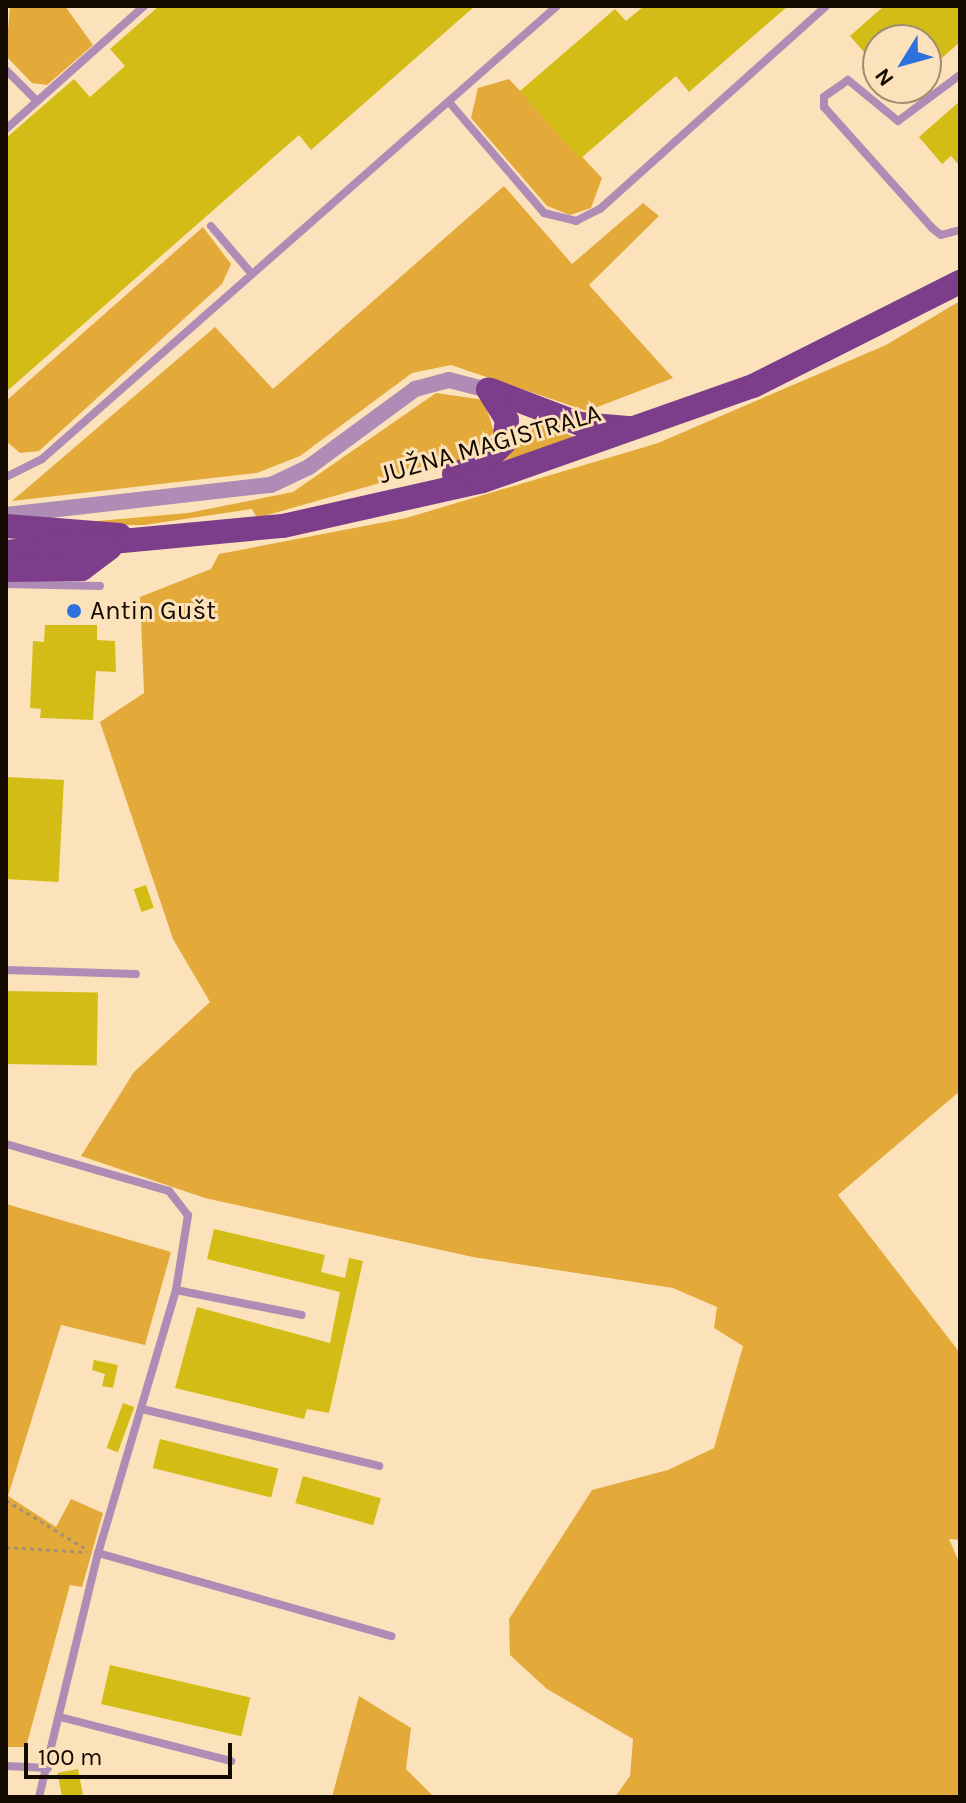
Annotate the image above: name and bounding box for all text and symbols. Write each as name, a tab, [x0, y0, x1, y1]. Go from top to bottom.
north arrow	[862, 24, 942, 104]
text: N	[869, 63, 900, 91]
street label: JUŽNA MAGISTRALA	[375, 397, 605, 491]
place label: Antin Gušt	[90, 595, 216, 627]
marker: Antin Gušt	[65, 602, 83, 620]
scale bar	[28, 1727, 236, 1777]
text: 100 m	[38, 1743, 103, 1771]

